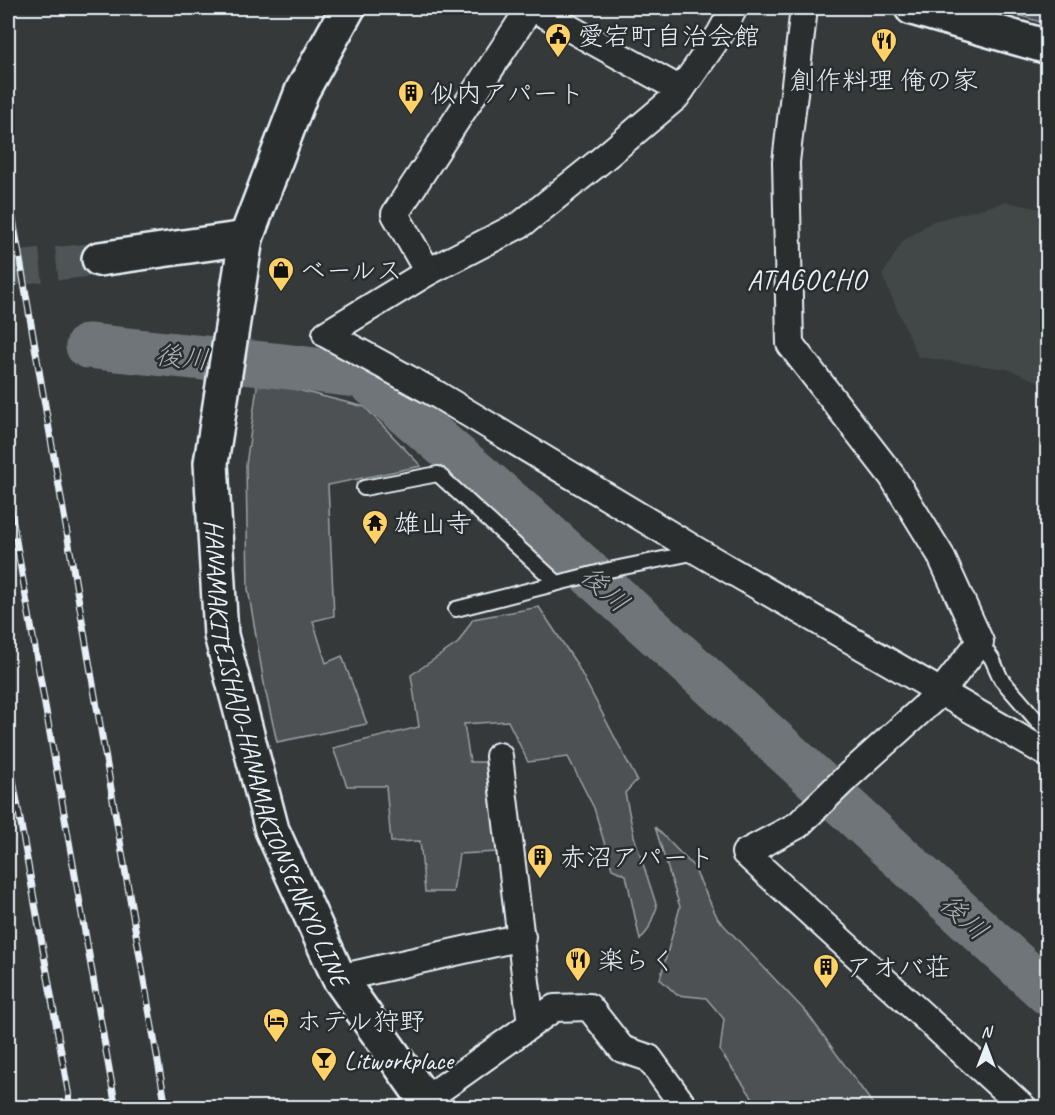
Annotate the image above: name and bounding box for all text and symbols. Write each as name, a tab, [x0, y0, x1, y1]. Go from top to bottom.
place label: 愛宕町自治会館	[578, 20, 760, 53]
public building icon: 愛宕町自治会館	[543, 21, 573, 59]
restaurant icon: 創作料理 俺の家	[869, 26, 899, 64]
place label: 創作料理 俺の家	[790, 64, 978, 97]
place label: 似内アパート	[430, 77, 584, 110]
building icon: 似内アパート	[396, 78, 426, 116]
place label: ベールス	[300, 254, 402, 287]
shop icon: ベールス	[266, 255, 296, 293]
district label: ATAGOCHO	[747, 262, 869, 297]
water label: 後川	[153, 337, 211, 377]
place label: 雄山寺	[394, 507, 472, 540]
temple icon: 雄山寺	[360, 508, 390, 546]
street label: HANAMAKITEISHAJO-HANAMAKIONSENKYO LINE	[198, 519, 358, 995]
water label: 後川	[574, 558, 636, 620]
place label: 赤沼アパート	[560, 841, 714, 874]
building icon: 赤沼アパート	[525, 842, 555, 880]
water label: 後川	[933, 886, 995, 948]
place label: 楽らく	[598, 944, 676, 977]
restaurant icon: 楽らく	[563, 945, 593, 983]
place label: アオバ荘	[846, 951, 950, 984]
building icon: アオバ荘	[811, 952, 841, 990]
place label: ホテル狩野	[296, 1005, 425, 1038]
hotel icon: ホテル狩野	[261, 1006, 291, 1044]
north arrow	[956, 1016, 1016, 1076]
text: N	[981, 1022, 994, 1042]
place label: Litworkplace	[344, 1044, 455, 1077]
bar icon: Litworkplace	[309, 1045, 339, 1083]

